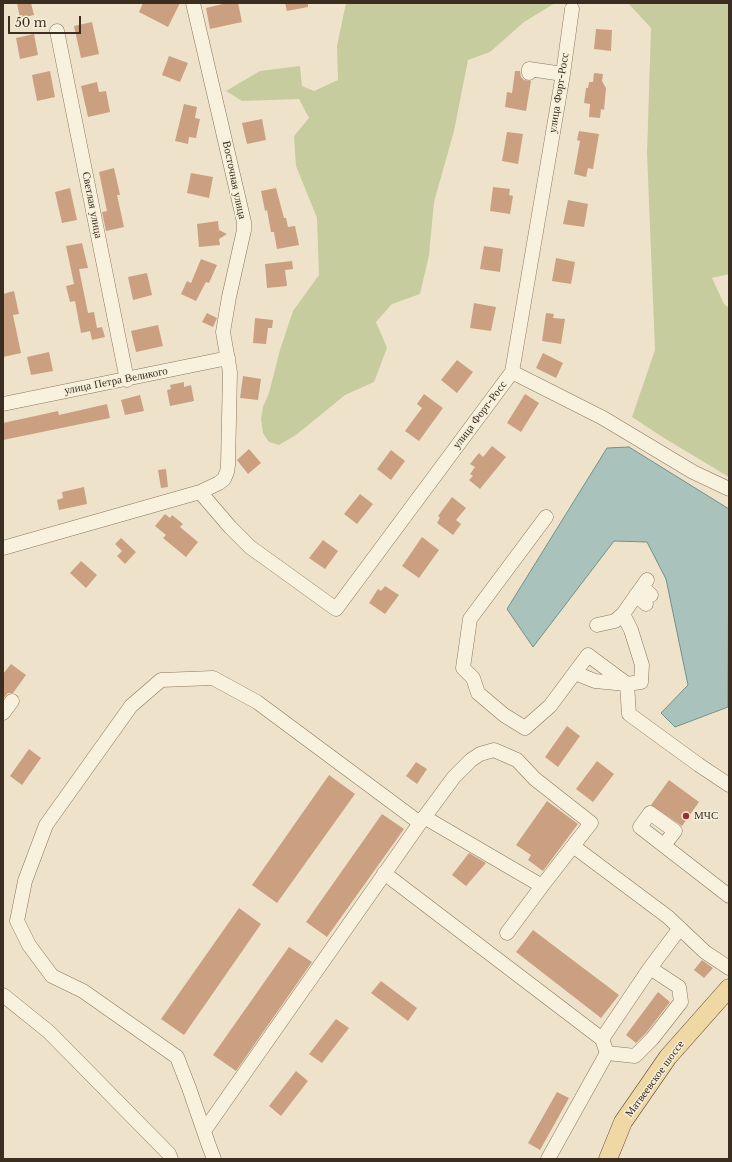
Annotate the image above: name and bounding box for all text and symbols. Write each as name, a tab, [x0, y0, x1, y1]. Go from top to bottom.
scale bar	[10, 8, 83, 34]
text: 50 m	[15, 15, 47, 30]
street label: улица Форт-Росс	[546, 52, 572, 134]
street label: Восточная улица	[219, 140, 249, 220]
street label: Светлая улица	[79, 171, 105, 239]
street label: улица Петра Великого	[63, 364, 169, 398]
street label: улица Форт-Росс	[450, 379, 510, 451]
place label: МЧС	[694, 809, 718, 823]
marker: МЧС	[681, 811, 691, 821]
street label: Матвеевское шоссе	[623, 1038, 687, 1120]

